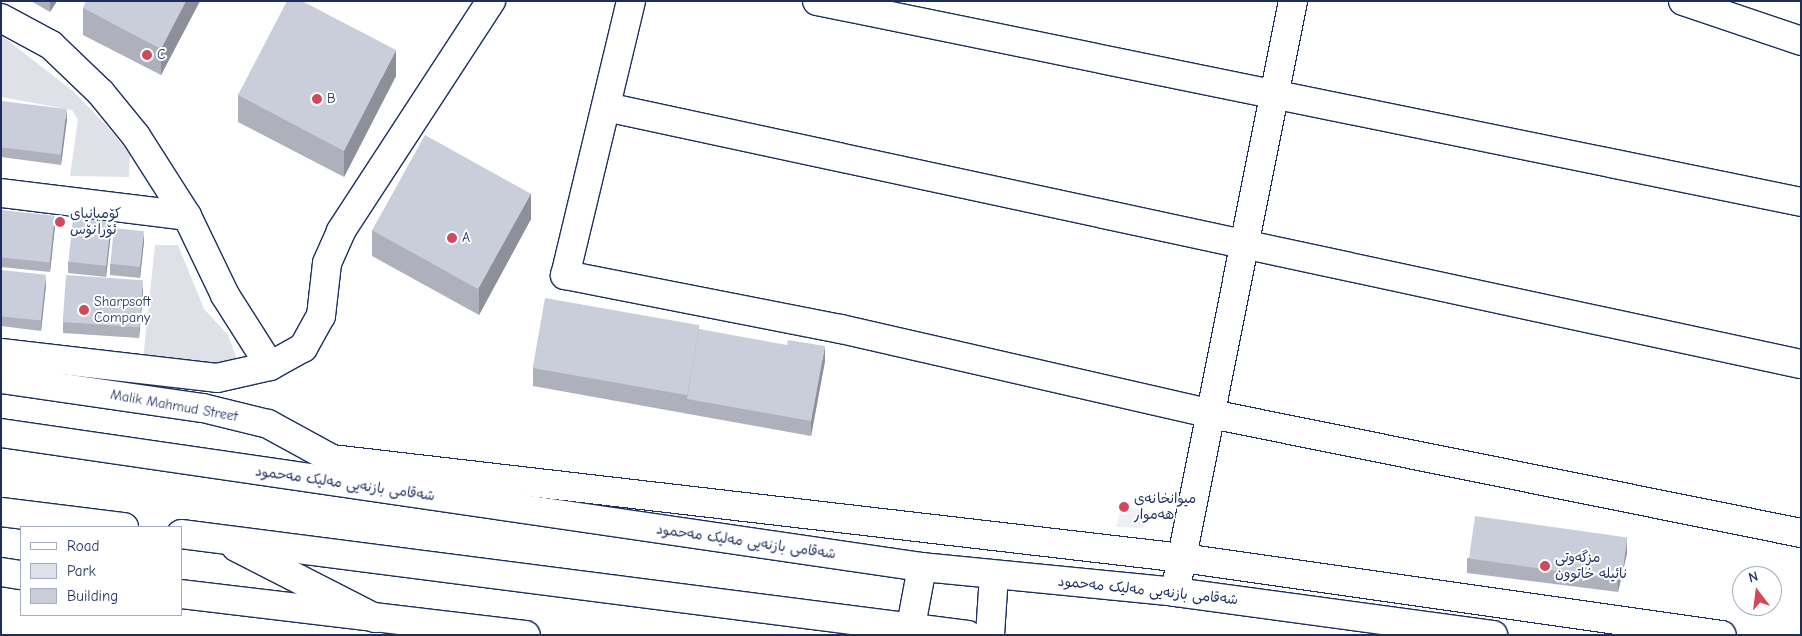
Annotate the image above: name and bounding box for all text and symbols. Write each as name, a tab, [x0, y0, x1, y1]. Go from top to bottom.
place label: C	[157, 47, 166, 63]
marker: C	[141, 49, 153, 61]
place label: B	[327, 91, 336, 107]
marker: B	[311, 93, 323, 105]
place label: کۆمپانیای ئۆرانۆس	[70, 206, 121, 238]
marker: کۆمپانیای ئۆرانۆس	[54, 216, 66, 228]
place label: A	[462, 230, 470, 246]
marker: A	[446, 232, 458, 244]
place label: Sharpsoft Company	[94, 294, 150, 326]
marker: Sharpsoft Company	[78, 304, 90, 316]
street label: Malik Mahmud Street	[109, 387, 239, 425]
street label: شەقامی بازنەیی مەلیک مەحمود	[254, 463, 436, 505]
place label: میوانخانەی هەموار	[1134, 491, 1196, 524]
marker: میوانخانەی هەموار	[1118, 501, 1130, 513]
street label: شەقامی بازنەیی مەلیک مەحمود	[655, 521, 837, 563]
legend	[20, 526, 182, 616]
text: Road	[67, 537, 99, 555]
place label: مزگەوتی نائیلە خاتوون	[1555, 550, 1627, 582]
marker: مزگەوتی نائیلە خاتوون	[1539, 560, 1551, 572]
text: Park	[67, 562, 96, 580]
north arrow	[1732, 566, 1782, 616]
text: N	[1747, 568, 1760, 586]
street label: شەقامی بازنەیی مەلیک مەحمود	[1057, 573, 1239, 609]
text: Building	[67, 587, 118, 605]

